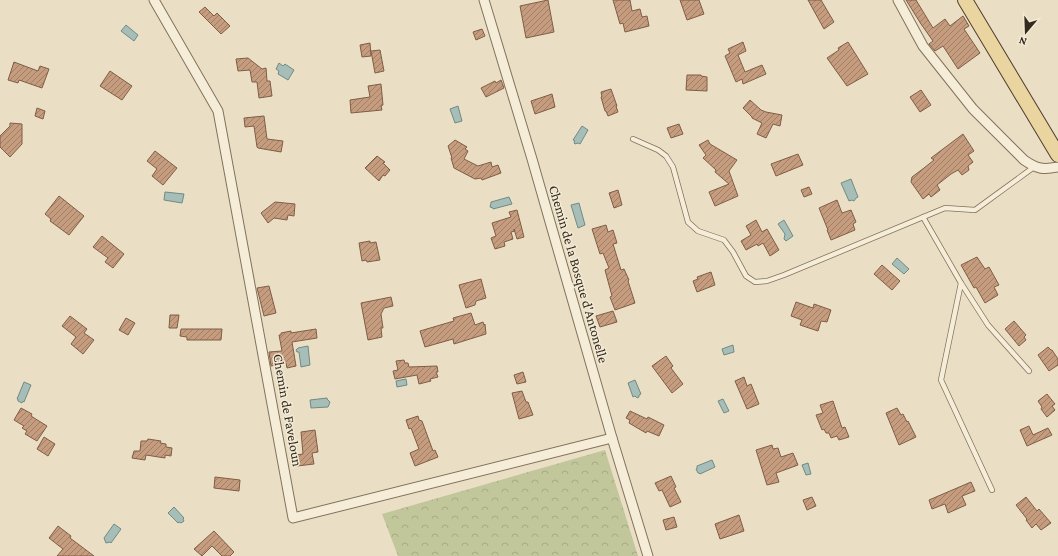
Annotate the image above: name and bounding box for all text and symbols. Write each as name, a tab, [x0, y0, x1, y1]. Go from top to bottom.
north arrow	[1006, 12, 1046, 52]
text: N	[1017, 34, 1028, 48]
street label: Chemin de la Bosque d'Antonelle	[546, 183, 612, 365]
street label: Chemin de Faveloun	[270, 352, 306, 468]

